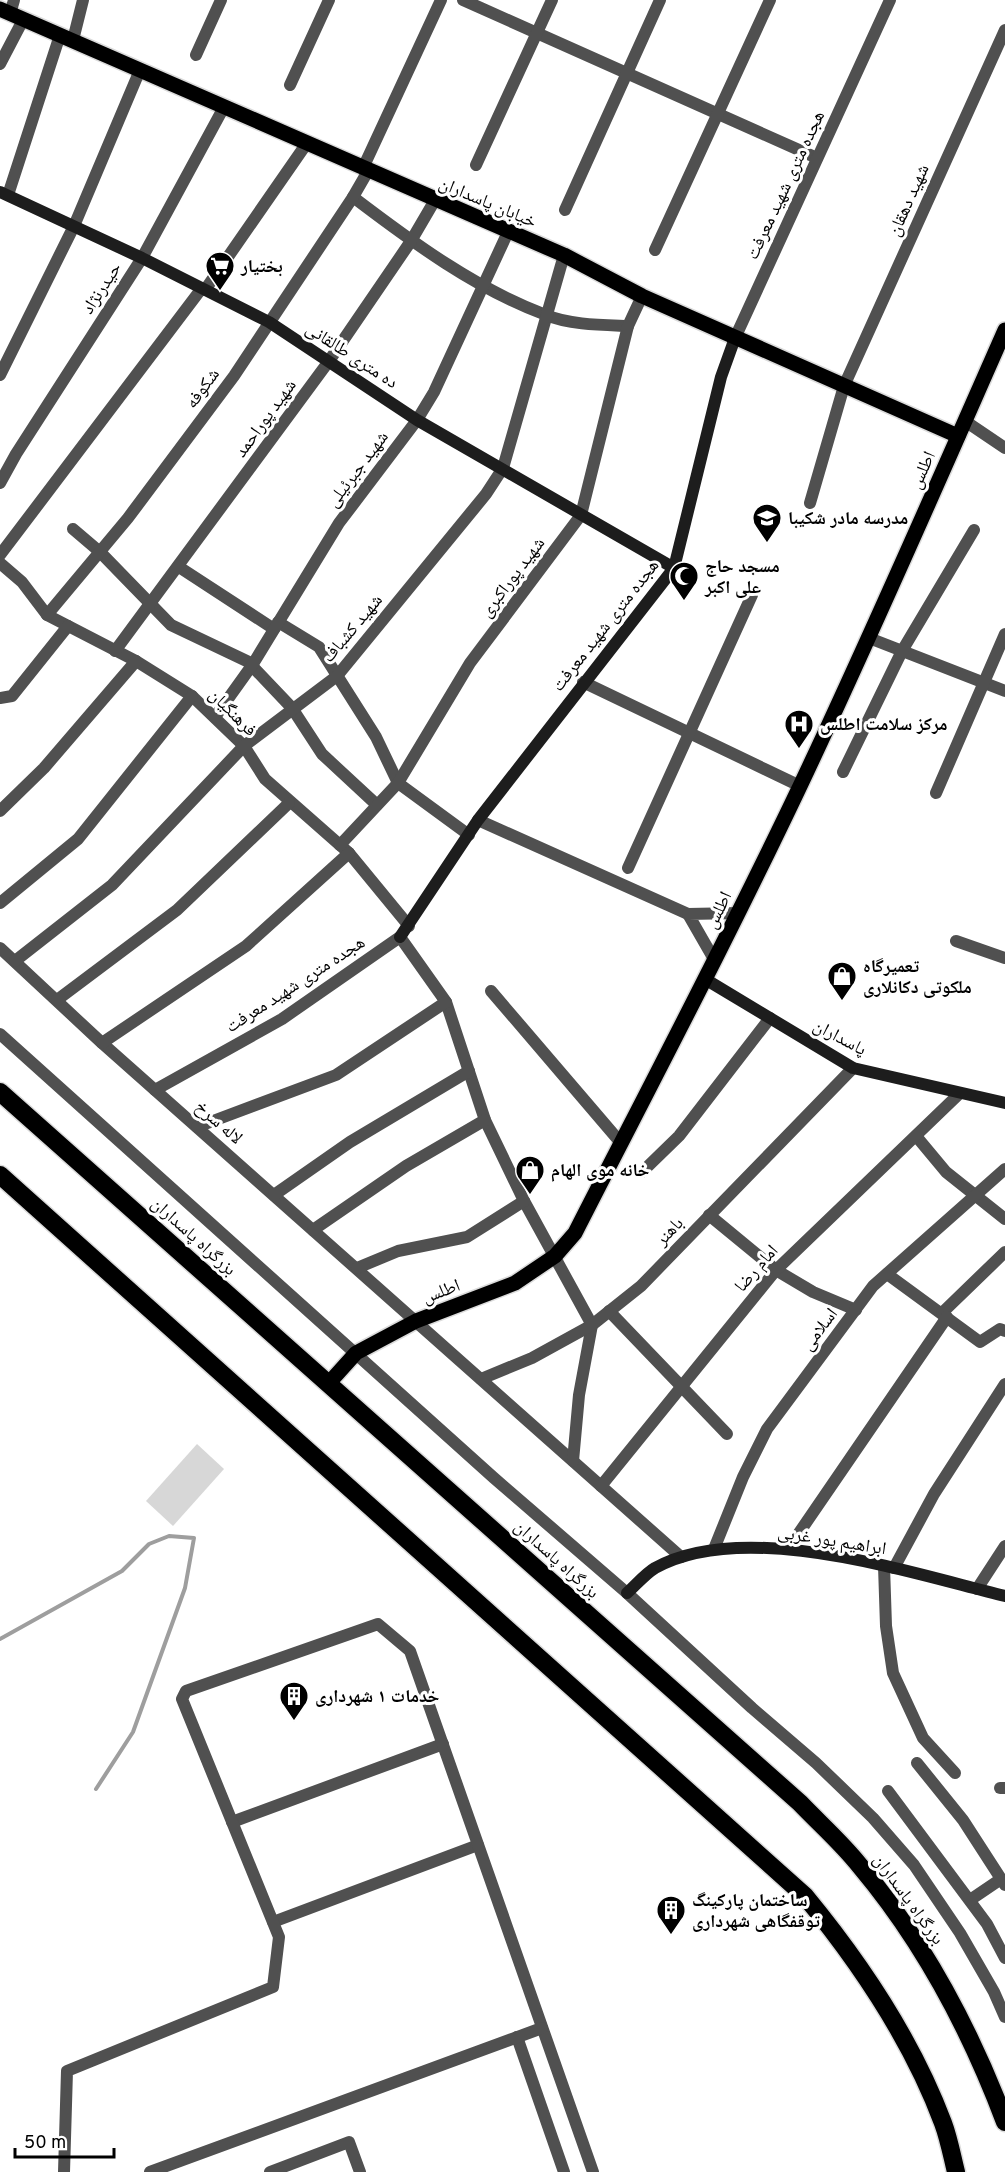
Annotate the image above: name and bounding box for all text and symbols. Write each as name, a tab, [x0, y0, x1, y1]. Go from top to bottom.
street label: هجده متری شهید معرفت	[742, 107, 831, 264]
street label: شهید دهقان	[883, 161, 935, 240]
street label: خیابان پاسداران	[435, 172, 540, 234]
supermarket icon: بختیار	[204, 250, 236, 292]
place label: بختیار	[240, 256, 283, 279]
street label: حیدرنژاد	[77, 258, 128, 319]
street label: ده متری طالقانی	[301, 318, 402, 395]
street label: شکوفه	[181, 364, 226, 414]
street label: شهید پوراحمد	[230, 375, 302, 463]
street label: شهید جبرئیلی	[322, 427, 395, 513]
street label: اطلس	[905, 448, 942, 493]
school or university icon: مدرسه مادر شکیبا	[751, 502, 783, 544]
place label: مدرسه مادر شکیبا	[788, 508, 908, 531]
street label: شهید پوراکبری	[475, 533, 551, 623]
street label: هجده متری شهید معرفت	[547, 555, 665, 697]
place label: مسجد حاج علی اکبر	[704, 556, 780, 600]
mosque icon: مسجد حاج علی اکبر	[668, 560, 700, 602]
street label: شهید کشباف	[318, 590, 388, 668]
street label: فرهنگیان	[203, 684, 261, 742]
hospital icon: مرکز سلامت اطلس	[783, 708, 815, 750]
place label: مرکز سلامت اطلس	[820, 714, 948, 737]
street label: اطلس	[700, 888, 738, 933]
street label: هجده متری شهید معرفت	[222, 932, 370, 1039]
place label: تعمیرگاه ملکوتی دکانلاری	[863, 956, 972, 1000]
shop icon: تعمیرگاه ملکوتی دکانلاری	[826, 960, 858, 1002]
street label: پاسداران	[809, 1015, 870, 1062]
street label: لاله سرخ	[189, 1096, 247, 1150]
shop icon: خانه موی الهام	[514, 1154, 546, 1196]
place label: خانه موی الهام	[551, 1160, 650, 1183]
street label: بزرگراه پاسداران	[146, 1193, 240, 1281]
street label: باهنر	[650, 1213, 689, 1252]
street label: امام رضا	[730, 1240, 784, 1298]
street label: اطلس	[419, 1275, 464, 1310]
street label: اسلامی	[797, 1304, 844, 1356]
street label: بزرگراه پاسداران	[509, 1516, 603, 1604]
street label: ابراهیم پور غربی	[776, 1522, 888, 1561]
building icon: خدمات ۱ شهرداری	[278, 1680, 310, 1722]
place label: خدمات ۱ شهرداری	[315, 1686, 440, 1709]
street label: بزرگراه پاسداران	[867, 1850, 949, 1950]
place label: ساختمان پارکینگ توقفگاهی شهرداری	[692, 1890, 820, 1934]
building icon: ساختمان پارکینگ توقفگاهی شهرداری	[655, 1894, 687, 1936]
scale bar	[15, 2121, 114, 2159]
text: 50 m	[24, 2132, 66, 2155]

